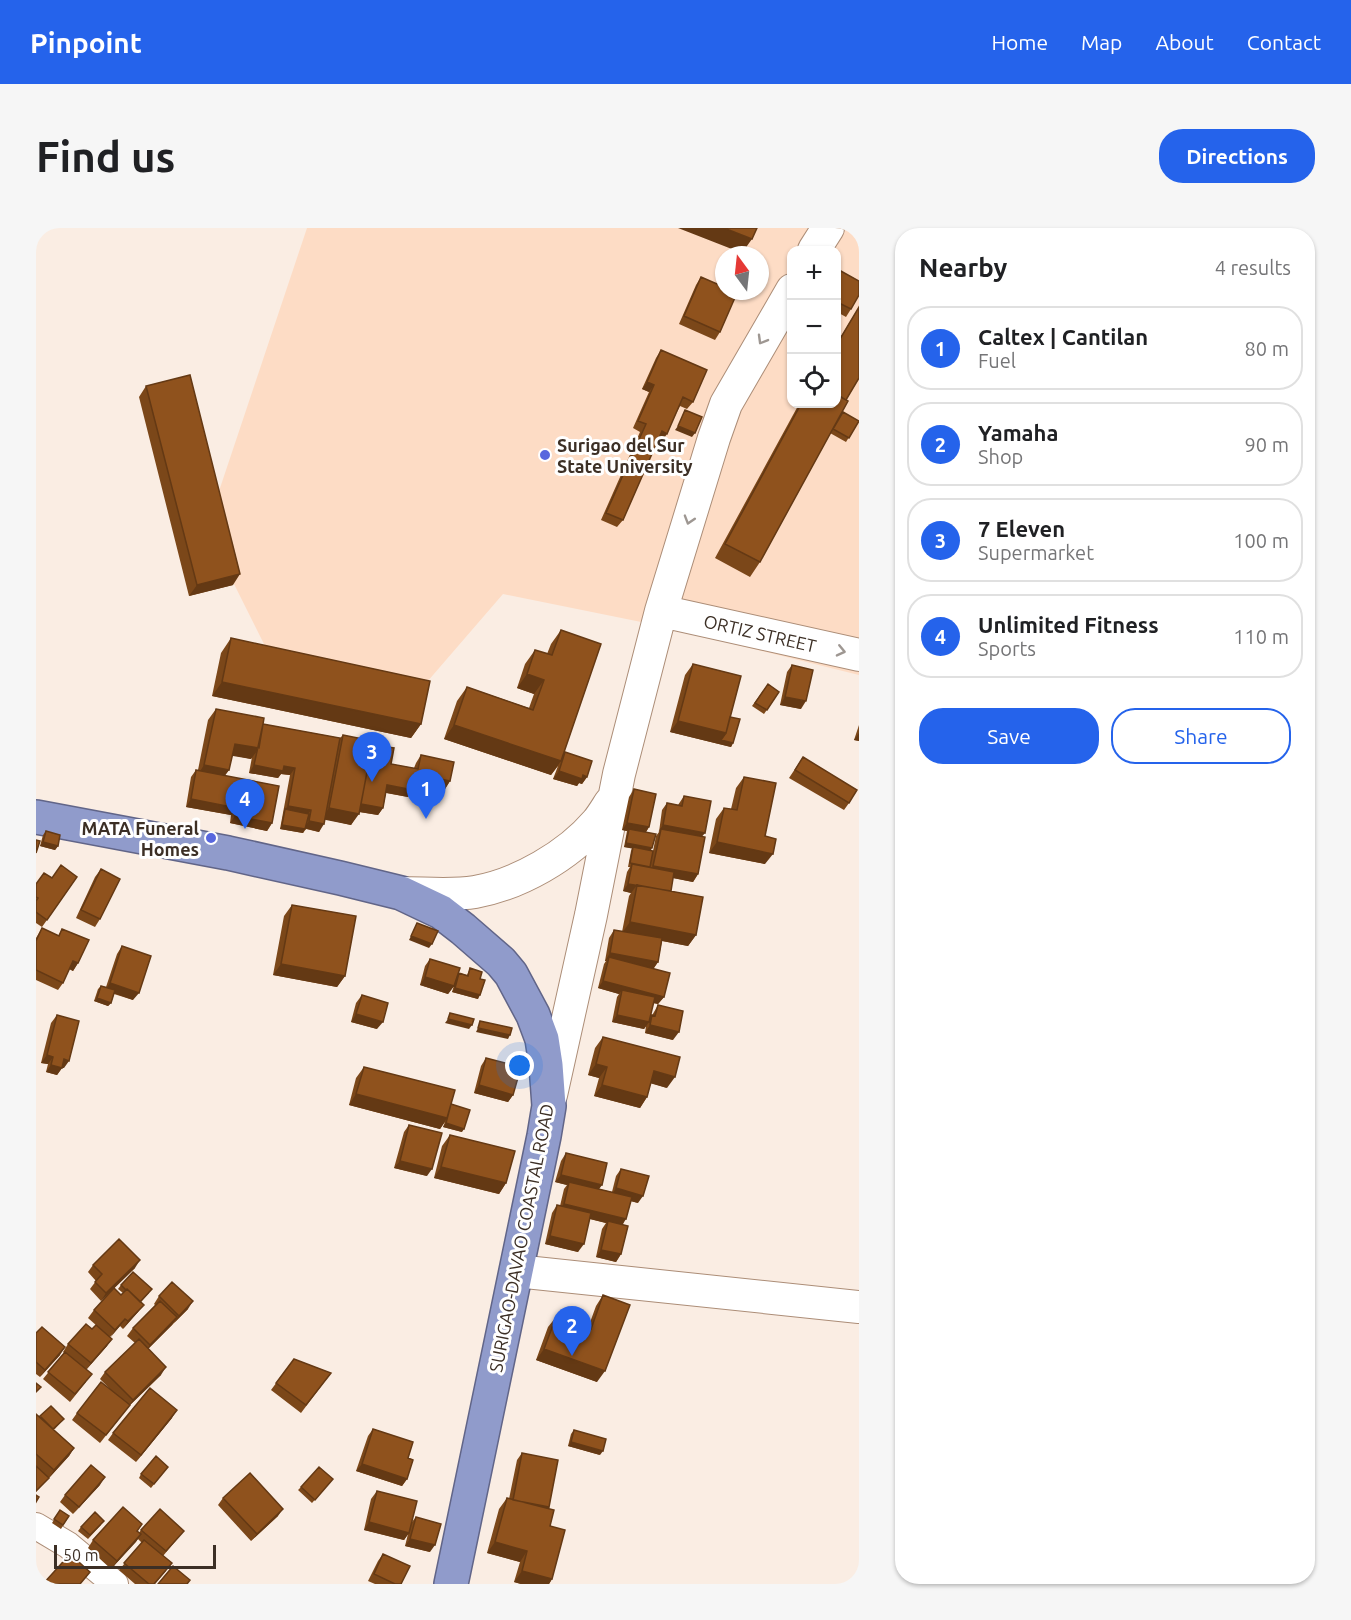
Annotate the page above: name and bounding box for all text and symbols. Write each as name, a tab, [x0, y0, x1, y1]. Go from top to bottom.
text: Pinpoint	[30, 27, 142, 58]
text: Home	[991, 30, 1048, 54]
text: Map	[1081, 30, 1122, 54]
text: About	[1155, 30, 1214, 54]
text: Contact	[1247, 30, 1321, 54]
button: Directions	[1159, 129, 1315, 183]
text: Find us	[36, 133, 175, 180]
north arrow	[715, 246, 769, 300]
map controls	[787, 246, 841, 408]
button: +	[787, 246, 841, 300]
text: Nearby	[919, 253, 1007, 282]
text: 4 results	[1215, 256, 1291, 279]
button: −	[787, 300, 841, 354]
text: Caltex | Cantilan	[978, 324, 1148, 349]
one-way arrow	[758, 334, 769, 345]
text: 1	[935, 337, 946, 360]
text: 80 m	[1245, 337, 1289, 360]
text: Fuel	[978, 349, 1016, 372]
button: locate	[787, 354, 841, 408]
text: Yamaha	[978, 420, 1058, 445]
text: 2	[935, 433, 946, 456]
text: 90 m	[1245, 433, 1289, 456]
place label: Surigao del Sur State University	[557, 435, 693, 476]
text: Shop	[978, 445, 1023, 468]
marker: Surigao del Sur State University	[538, 448, 552, 462]
one-way arrow	[684, 514, 696, 525]
text: 7 Eleven	[978, 516, 1065, 541]
text: 3	[935, 529, 946, 552]
text: 100 m	[1233, 529, 1289, 552]
text: Supermarket	[978, 541, 1094, 564]
street label: ORTIZ STREET	[702, 610, 818, 656]
text: Unlimited Fitness	[978, 612, 1159, 637]
text: 4	[935, 625, 946, 648]
text: 110 m	[1233, 625, 1289, 648]
text: Sports	[978, 637, 1036, 660]
one-way arrow	[836, 644, 846, 657]
button: Save	[919, 708, 1099, 764]
button: Share	[1111, 708, 1291, 764]
pin: 3	[352, 732, 392, 782]
pin: 1	[406, 770, 446, 819]
pin: 4	[226, 780, 264, 829]
place label: MATA Funeral Homes	[82, 818, 200, 859]
marker: MATA Funeral Homes	[204, 831, 218, 845]
your location	[505, 1051, 534, 1080]
street label: SURIGAO-DAVAO COASTAL ROAD	[485, 1102, 557, 1374]
pin: 2	[552, 1306, 592, 1356]
scale bar	[54, 1542, 216, 1570]
text: 50 m	[63, 1546, 99, 1564]

